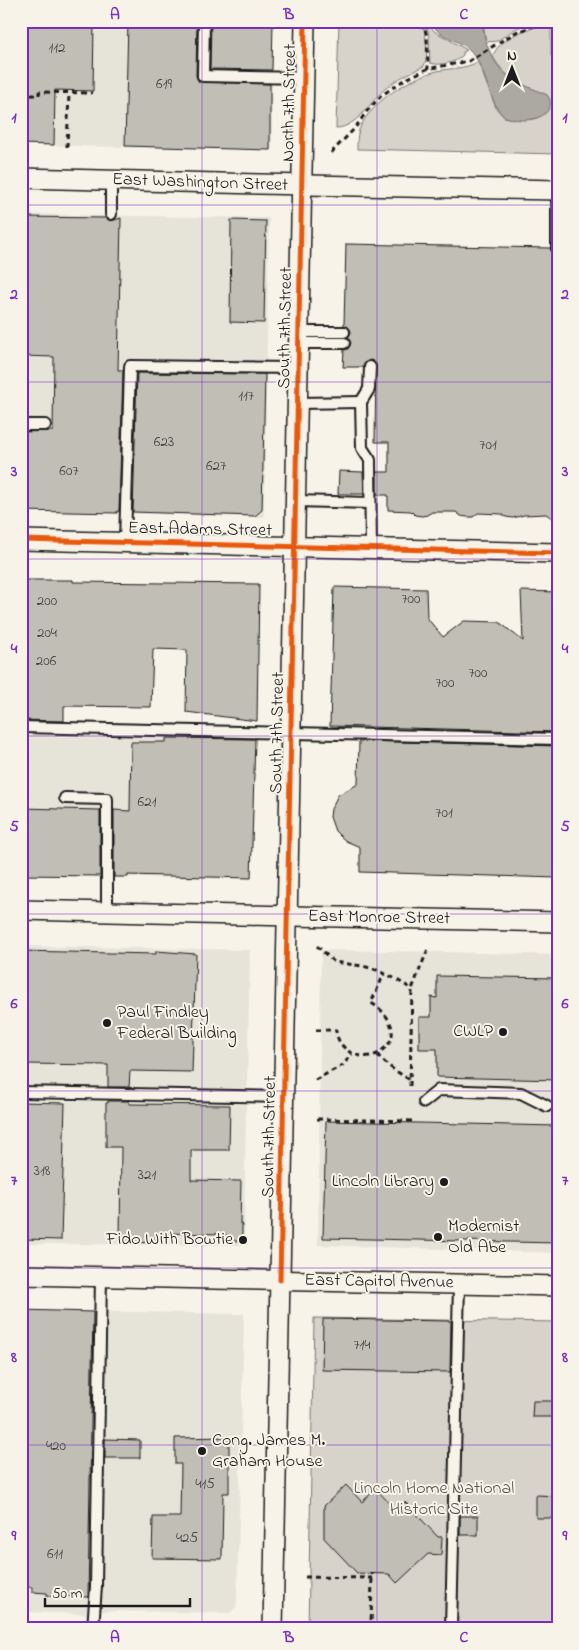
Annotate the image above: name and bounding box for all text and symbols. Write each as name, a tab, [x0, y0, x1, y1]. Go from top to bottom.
text: A	[110, 3, 120, 27]
text: B	[283, 3, 295, 27]
text: C	[460, 3, 469, 27]
house number: 112	[49, 37, 66, 59]
north arrow	[486, 42, 536, 92]
street label: North 7th Street	[276, 44, 304, 162]
text: N	[507, 46, 517, 67]
house number: 619	[156, 73, 172, 95]
text: 1	[11, 106, 17, 130]
text: 1	[562, 106, 568, 130]
street label: East Washington Street	[112, 167, 288, 200]
street label: South 7th Street	[272, 267, 300, 389]
text: 2	[9, 283, 18, 307]
text: 2	[560, 283, 569, 307]
house number: 117	[238, 385, 254, 407]
house number: 623	[154, 431, 174, 453]
house number: 701	[479, 434, 497, 456]
house number: 627	[206, 455, 226, 477]
text: 3	[10, 460, 18, 484]
house number: 607	[59, 460, 79, 482]
text: 3	[561, 460, 569, 484]
street label: East Adams Street	[128, 516, 272, 544]
house number: 700	[401, 588, 421, 610]
house number: 200	[37, 590, 58, 612]
house number: 204	[37, 622, 57, 644]
text: 4	[10, 637, 18, 661]
text: 4	[561, 637, 569, 661]
house number: 206	[36, 650, 57, 672]
house number: 700	[468, 662, 488, 684]
street label: South 7th Street	[264, 672, 292, 794]
house number: 700	[435, 672, 455, 694]
house number: 621	[138, 791, 157, 813]
house number: 701	[435, 802, 453, 824]
text: 5	[9, 815, 19, 839]
text: 5	[560, 815, 570, 839]
street label: East Monroe Street	[308, 904, 450, 932]
text: 6	[9, 992, 18, 1016]
text: 6	[560, 992, 569, 1016]
place label: Paul Findley Federal Building	[116, 1000, 237, 1048]
marker: Paul Findley Federal Building	[101, 1017, 113, 1029]
place label: CWLP	[453, 1019, 494, 1045]
marker: CWLP	[497, 1026, 509, 1038]
street label: South 7th Street	[256, 1076, 284, 1198]
house number: 318	[34, 1160, 51, 1182]
house number: 321	[138, 1164, 156, 1186]
text: 7	[11, 1169, 18, 1193]
place label: Lincoln Library	[332, 1169, 434, 1195]
text: 7	[562, 1169, 569, 1193]
marker: Lincoln Library	[438, 1176, 450, 1188]
place label: Modernist Old Abe	[448, 1214, 519, 1261]
place label: Fido With Bowtie	[105, 1227, 234, 1253]
marker: Modernist Old Abe	[432, 1231, 444, 1243]
marker: Fido With Bowtie	[237, 1234, 249, 1246]
street label: East Capitol Avenue	[304, 1268, 455, 1296]
house number: 714	[353, 1334, 371, 1356]
text: 8	[10, 1346, 17, 1370]
text: 8	[561, 1346, 568, 1370]
place label: Cong. James M. Graham House	[212, 1428, 326, 1475]
house number: 420	[46, 1435, 67, 1457]
marker: Cong. James M. Graham House	[196, 1445, 208, 1457]
house number: 415	[195, 1473, 215, 1495]
park label: Lincoln Home National Historic Site	[354, 1476, 514, 1523]
text: 9	[11, 1524, 17, 1548]
text: 9	[562, 1524, 568, 1548]
house number: 425	[176, 1527, 199, 1549]
house number: 611	[47, 1543, 63, 1565]
scale bar	[45, 1575, 190, 1607]
text: 50 m	[52, 1583, 83, 1605]
text: A	[110, 1626, 120, 1650]
text: B	[283, 1626, 295, 1650]
text: C	[460, 1626, 469, 1650]

